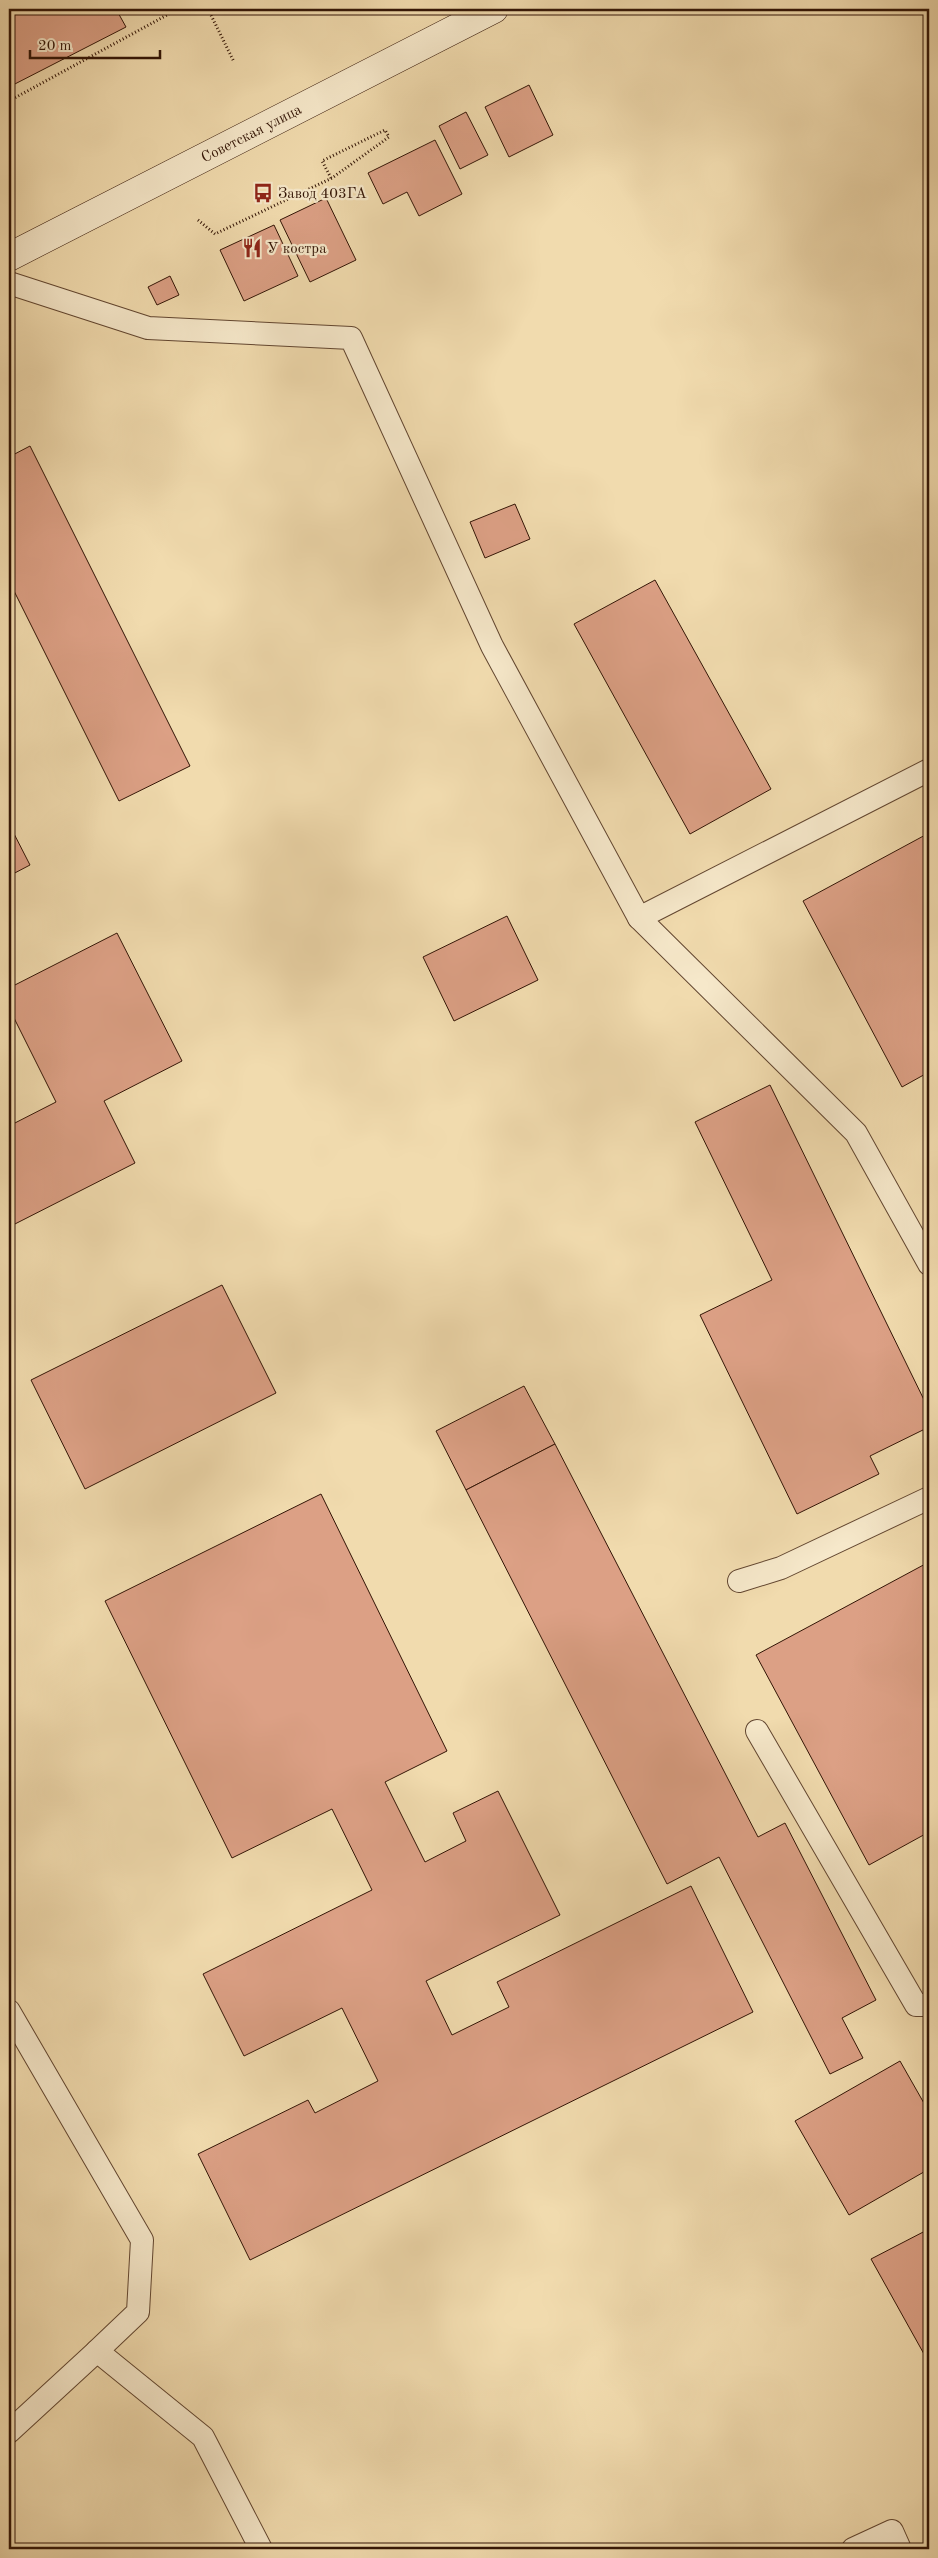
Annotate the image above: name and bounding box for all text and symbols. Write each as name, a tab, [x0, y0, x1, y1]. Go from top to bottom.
scale bar	[30, 28, 160, 60]
text: 20 m	[38, 39, 72, 54]
street label: Советская улица	[199, 102, 305, 166]
bus stop icon: Завод 403ГА	[252, 182, 274, 204]
place label: Завод 403ГА	[278, 187, 367, 202]
restaurant icon: У костра	[241, 237, 263, 259]
place label: У костра	[267, 242, 327, 257]

